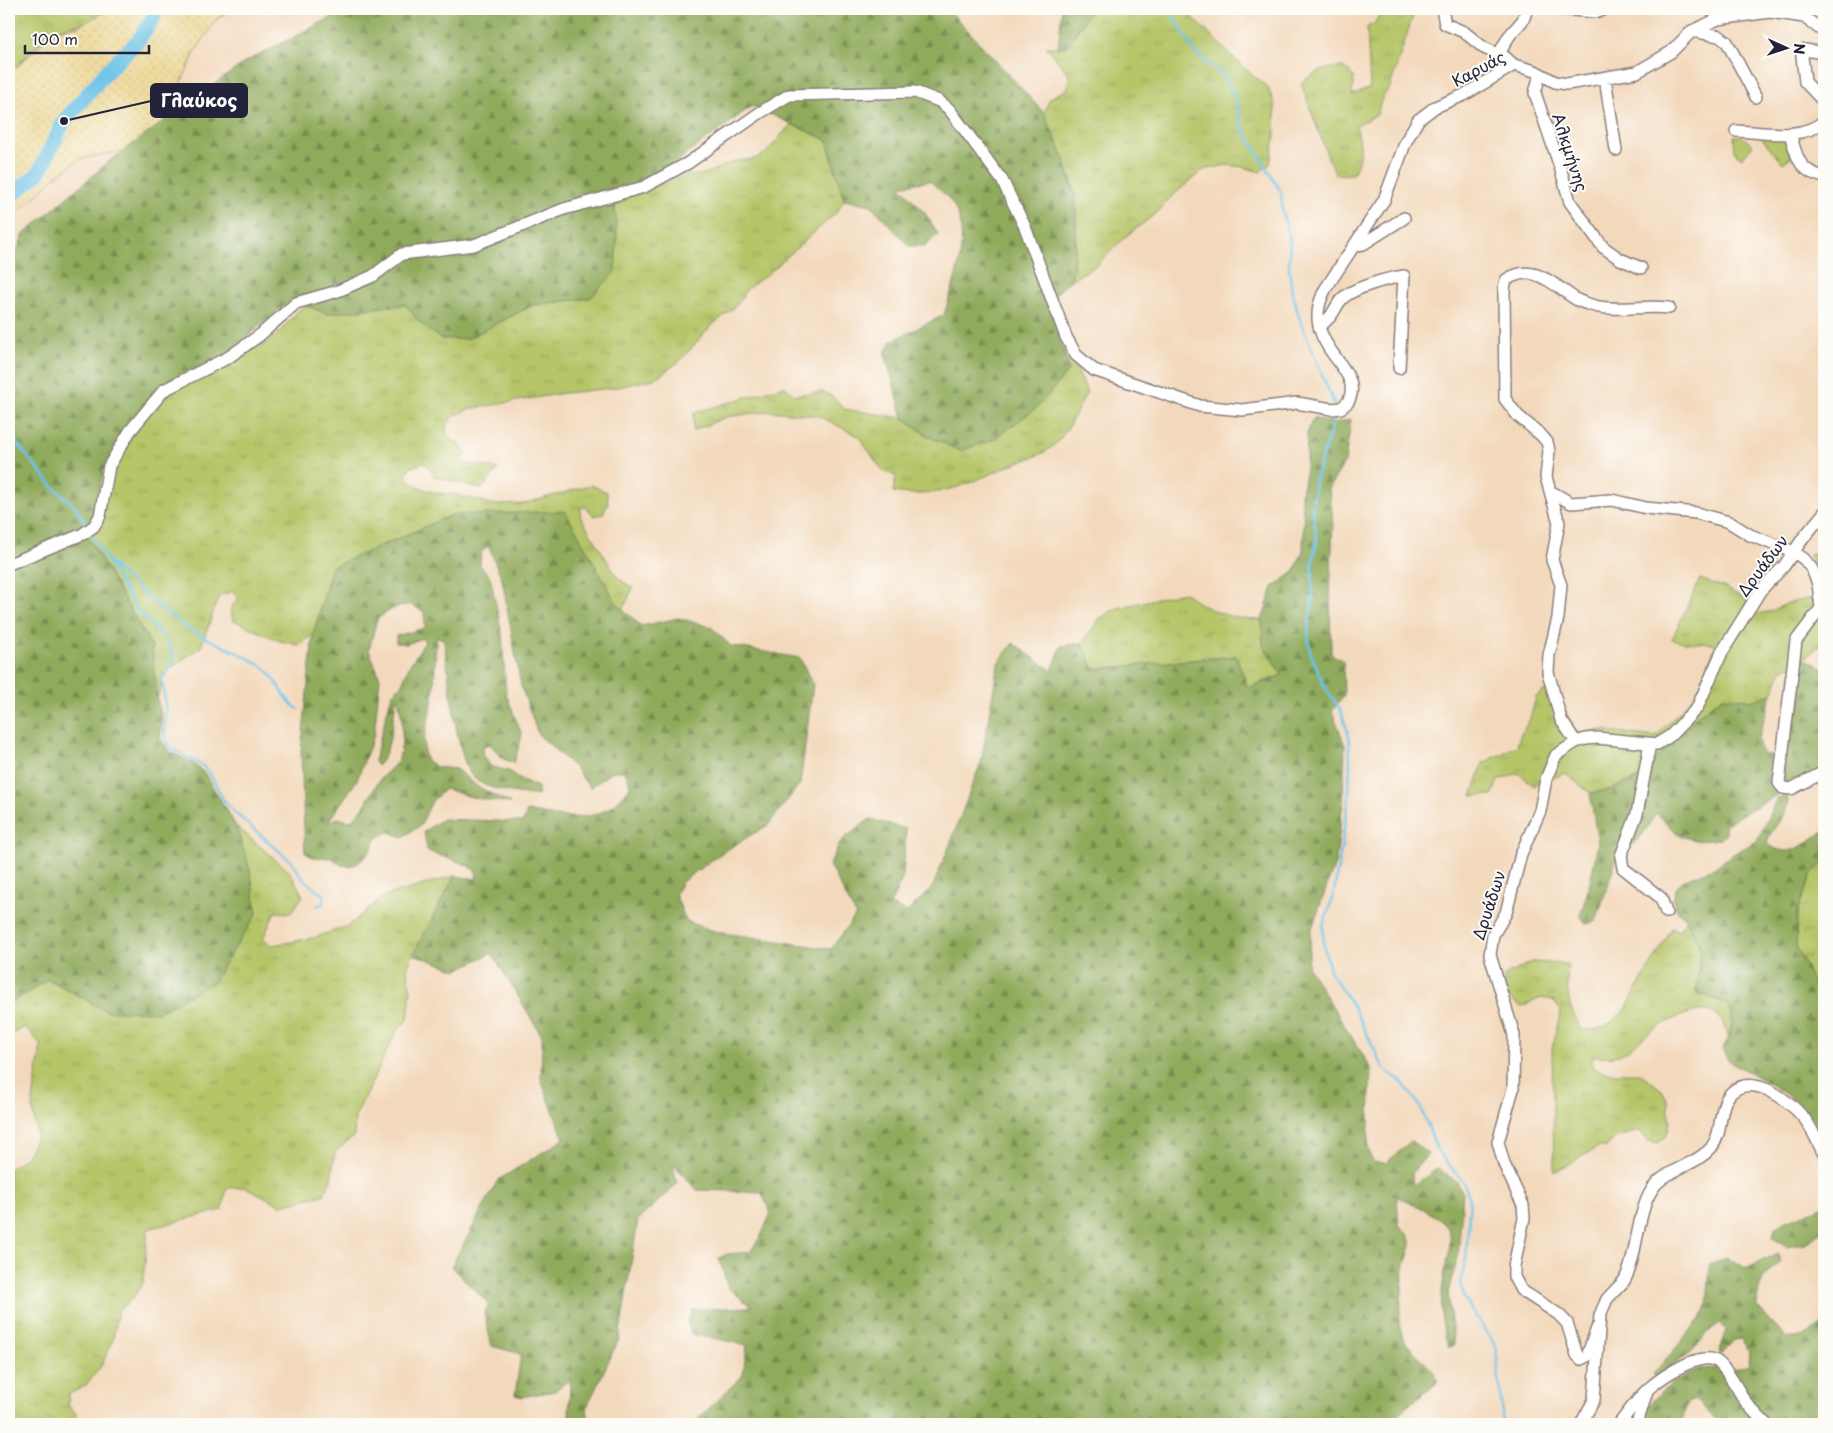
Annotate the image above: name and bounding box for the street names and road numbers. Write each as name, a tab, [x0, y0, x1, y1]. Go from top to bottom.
street label: Καρυάς	[1447, 44, 1509, 92]
street label: Αλκμήνης	[1547, 110, 1595, 194]
street label: Δρυάδων	[1731, 529, 1793, 601]
street label: Δρυάδων	[1465, 867, 1511, 943]

